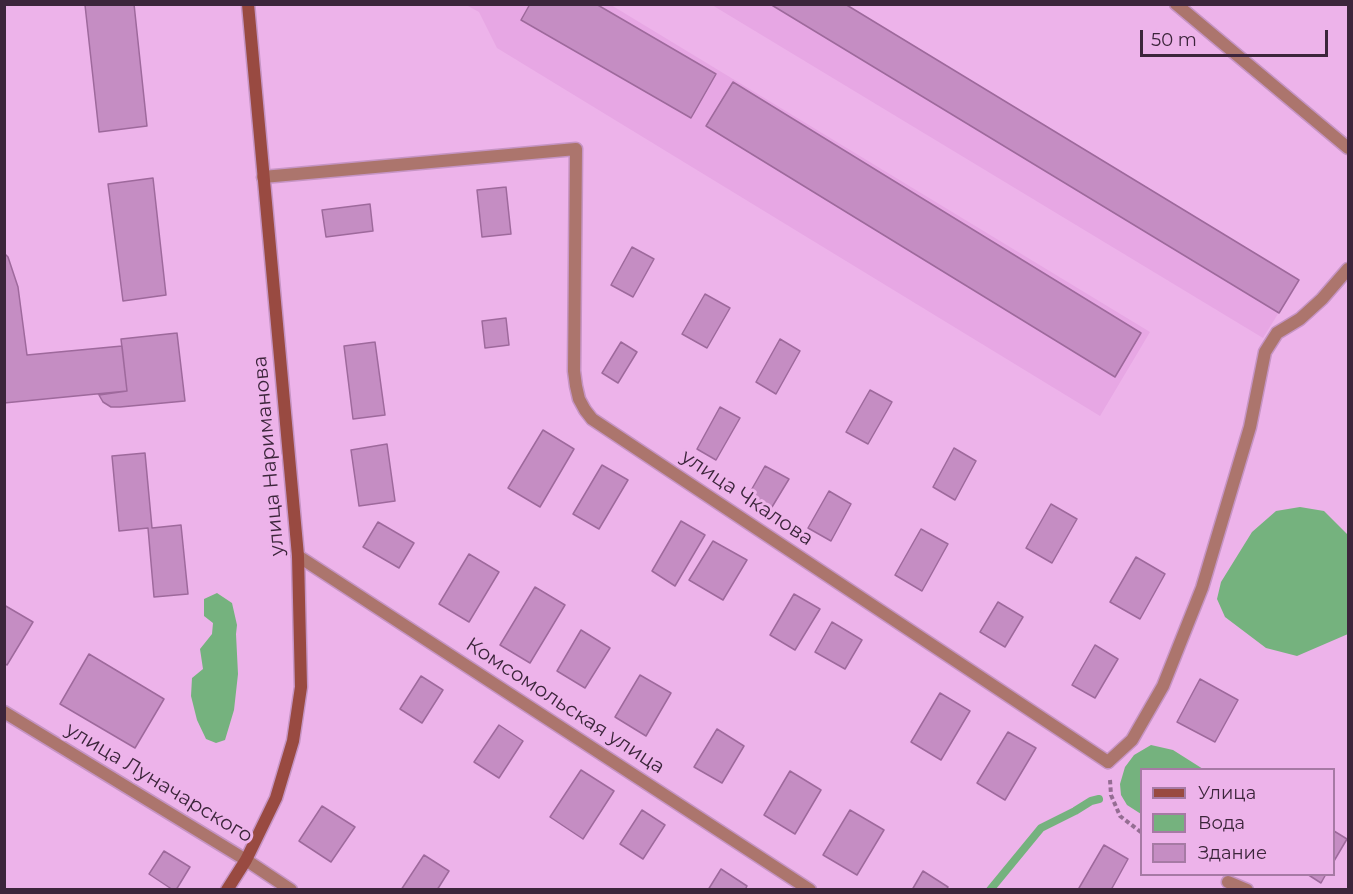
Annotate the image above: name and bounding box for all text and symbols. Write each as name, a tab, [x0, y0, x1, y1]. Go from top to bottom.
scale bar	[1143, 18, 1330, 56]
text: 50 m	[1151, 29, 1197, 51]
street label: улица Нариманова	[248, 355, 290, 557]
street label: улица Чкалова	[676, 445, 818, 551]
street label: Комсомольская улица	[461, 633, 669, 779]
street label: улица Луначарского	[61, 718, 257, 848]
legend	[1140, 768, 1335, 876]
text: Улица	[1198, 782, 1256, 804]
text: Вода	[1198, 812, 1245, 834]
text: Здание	[1198, 842, 1267, 864]

